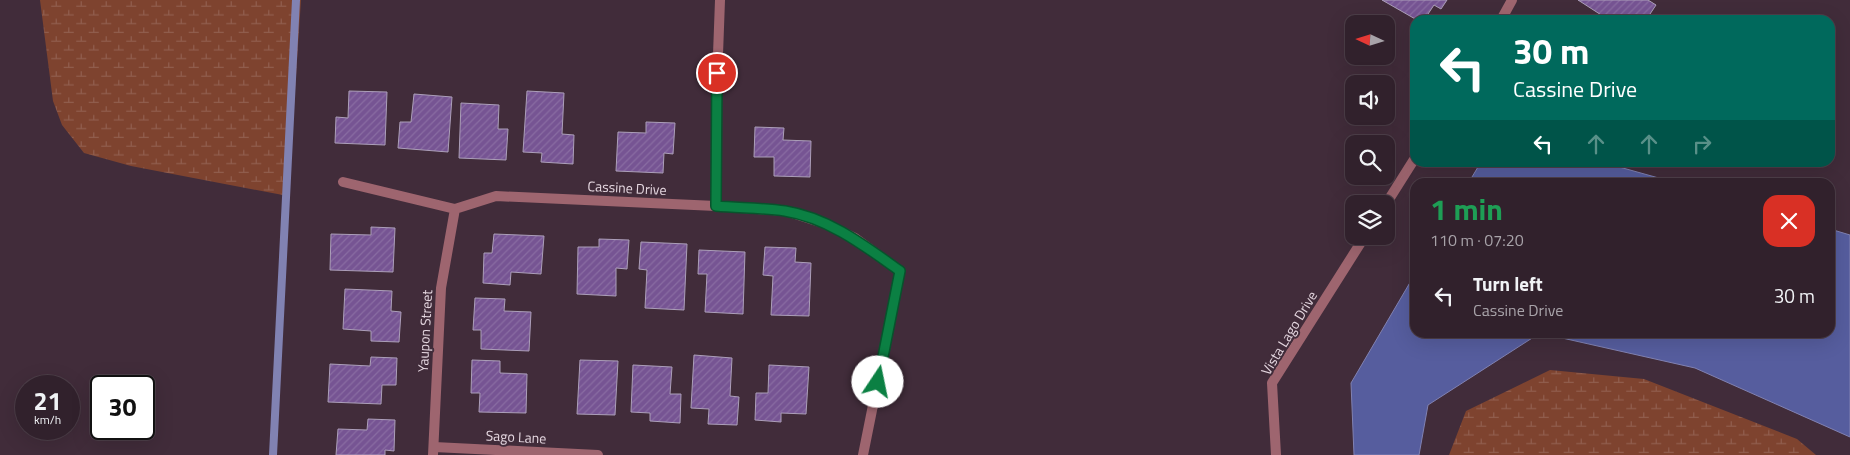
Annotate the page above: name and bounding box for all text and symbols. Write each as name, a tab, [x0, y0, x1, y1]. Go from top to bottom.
north arrow	[1345, 15, 1395, 65]
map controls	[1345, 15, 1395, 245]
text: 30 m	[1513, 24, 1589, 78]
icon: left	[1430, 35, 1495, 100]
pin	[696, 52, 738, 94]
icon: arrive	[703, 59, 731, 87]
text: Cassine Drive	[1513, 72, 1637, 106]
button: sound	[1345, 75, 1395, 125]
icon: left	[1529, 130, 1557, 158]
icon: ahead	[1582, 130, 1610, 158]
icon: ahead	[1635, 130, 1663, 158]
icon: right	[1688, 130, 1716, 158]
button: search	[1345, 135, 1395, 185]
street label: Cassine Drive	[587, 175, 667, 200]
text: 1 min	[1430, 186, 1503, 232]
button: layers	[1345, 195, 1395, 245]
button: close	[1763, 195, 1815, 247]
text: 110 m · 07:20	[1430, 228, 1524, 252]
text: Turn left	[1473, 269, 1543, 298]
text: 30 m	[1774, 281, 1815, 310]
icon: left	[1430, 282, 1458, 310]
street label: Vista Lago Drive	[1255, 287, 1322, 379]
street label: Yaupon Street	[412, 289, 437, 373]
text: Cassine Drive	[1473, 298, 1563, 322]
position arrow	[851, 355, 903, 407]
speed limit sign: 30	[90, 375, 155, 440]
text: 21	[33, 382, 62, 420]
text: km/h	[34, 410, 61, 429]
street label: Sago Lane	[485, 424, 547, 449]

